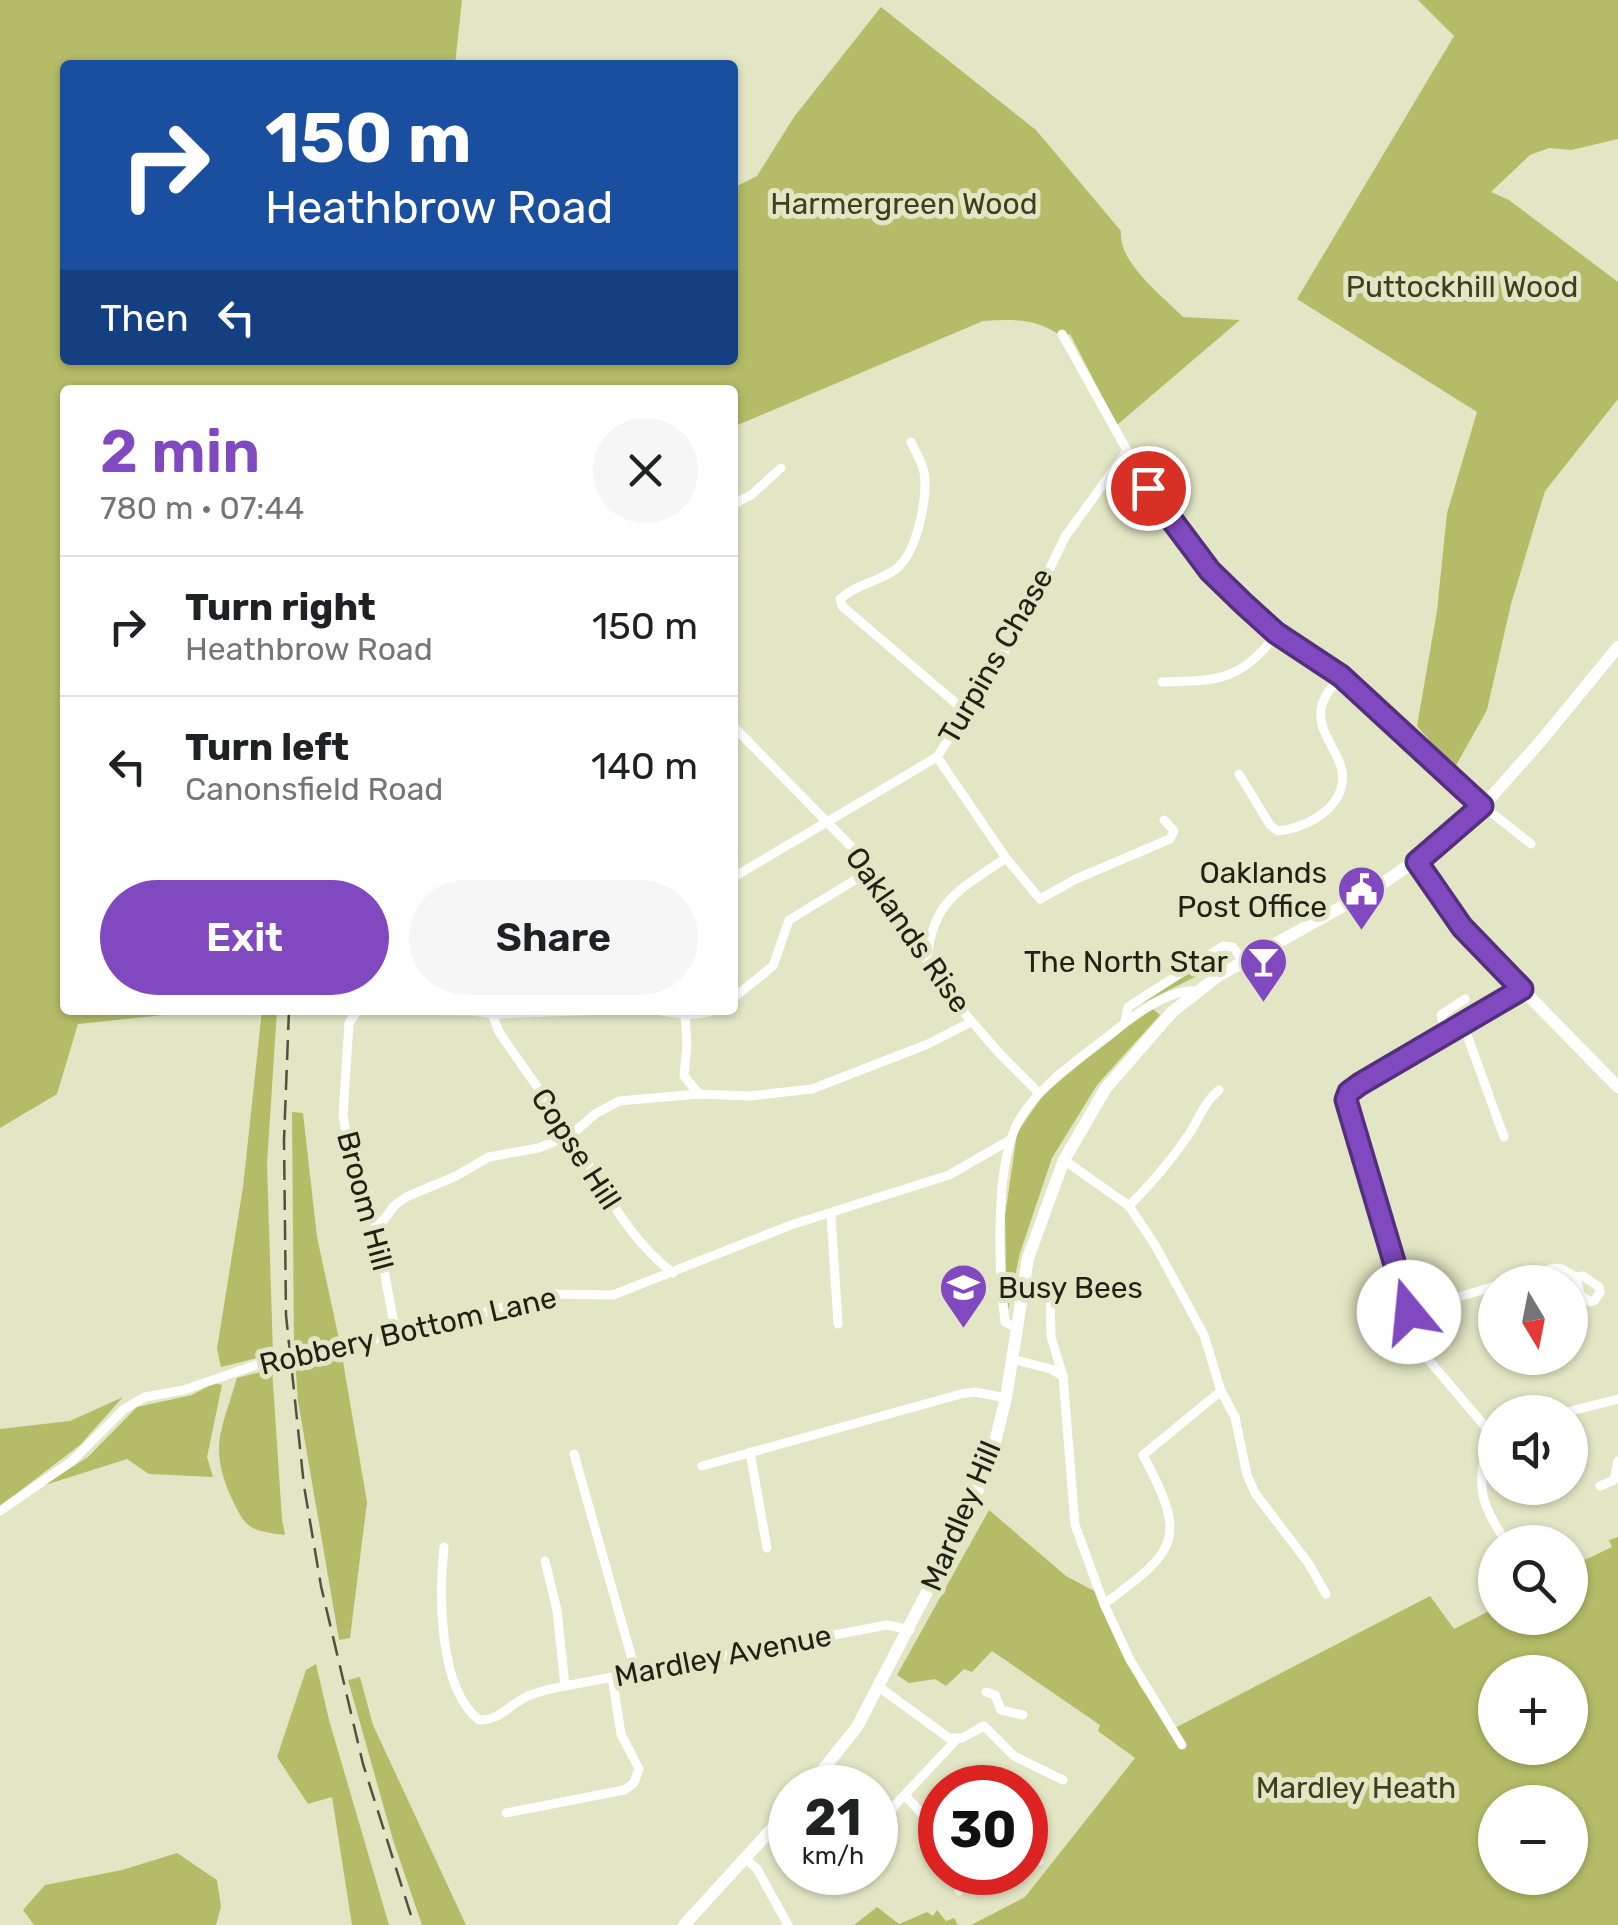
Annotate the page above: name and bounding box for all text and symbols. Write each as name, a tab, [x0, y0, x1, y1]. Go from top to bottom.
text: 150 m	[265, 97, 472, 180]
icon: right	[100, 100, 230, 230]
text: Heathbrow Road	[265, 181, 613, 234]
park label: Harmergreen Wood	[770, 186, 1038, 222]
park label: Puttockhill Wood	[1346, 269, 1578, 305]
icon: left	[209, 290, 264, 345]
text: Then	[100, 295, 189, 341]
text: 2 min	[100, 416, 260, 487]
button: close	[593, 418, 698, 523]
pin	[1106, 446, 1191, 531]
icon: arrive	[1121, 461, 1176, 516]
text: 780 m · 07:44	[100, 489, 304, 527]
street label: Turpins Chase	[931, 562, 1061, 750]
text: Turn right	[185, 584, 376, 630]
icon: right	[100, 599, 155, 654]
text: 150 m	[592, 603, 698, 649]
text: Heathbrow Road	[185, 630, 433, 668]
text: Turn left	[185, 724, 349, 770]
icon: left	[100, 739, 155, 794]
text: 140 m	[591, 743, 698, 789]
text: Canonsfield Road	[185, 770, 443, 808]
street label: Oaklands Rise	[838, 840, 978, 1020]
place label: Oaklands Post Office	[1177, 855, 1327, 925]
public building icon: Oaklands Post Office	[1336, 864, 1388, 932]
button: Exit	[100, 880, 389, 995]
button: Share	[409, 880, 698, 995]
bar icon: The North Star	[1237, 936, 1289, 1004]
place label: The North Star	[1024, 944, 1229, 980]
street label: Copse Hill	[523, 1081, 629, 1217]
street label: Broom Hill	[329, 1127, 401, 1275]
position arrow	[1357, 1260, 1461, 1364]
school or university icon: Busy Bees	[937, 1262, 989, 1330]
north arrow	[1478, 1265, 1588, 1375]
map controls	[1478, 1265, 1588, 1895]
place label: Busy Bees	[998, 1270, 1143, 1306]
street label: Robbery Bottom Lane	[256, 1279, 560, 1383]
button: sound	[1478, 1395, 1588, 1505]
street label: Mardley Hill	[913, 1436, 1009, 1596]
button: search	[1478, 1525, 1588, 1635]
street label: Mardley Avenue	[611, 1617, 835, 1695]
button: +	[1478, 1655, 1588, 1765]
speed limit sign: 30	[918, 1765, 1048, 1895]
park label: Mardley Heath	[1256, 1770, 1456, 1806]
button: −	[1478, 1785, 1588, 1895]
text: 21	[804, 1788, 862, 1848]
text: km/h	[802, 1841, 864, 1870]

